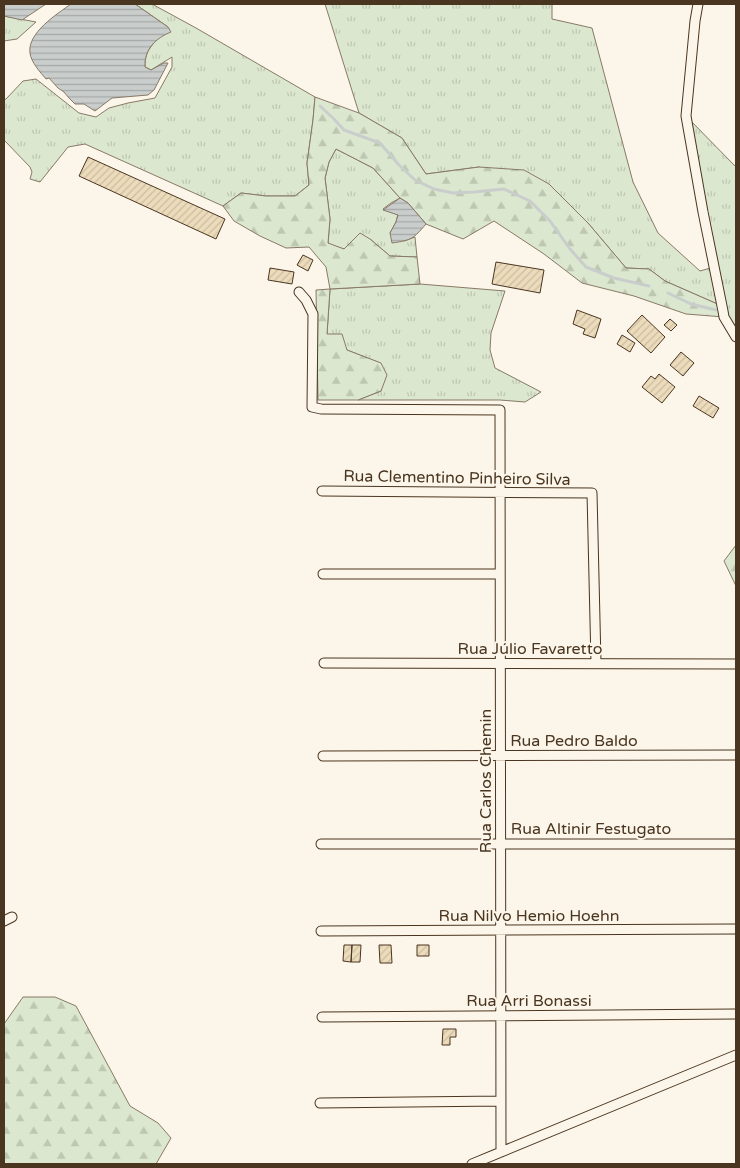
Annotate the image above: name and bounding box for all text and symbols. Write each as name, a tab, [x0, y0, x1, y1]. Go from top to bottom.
street label: Rua Clementino Pinheiro Silva	[343, 466, 571, 490]
street label: Rua Júlio Favaretto	[458, 639, 602, 659]
street label: Rua Carlos Chemin	[476, 709, 496, 853]
street label: Rua Pedro Baldo	[510, 731, 638, 751]
street label: Rua Altinir Festugato	[511, 819, 671, 839]
street label: Rua Nilvo Hemio Hoehn	[439, 906, 619, 926]
street label: Rua Arri Bonassi	[466, 991, 592, 1011]

